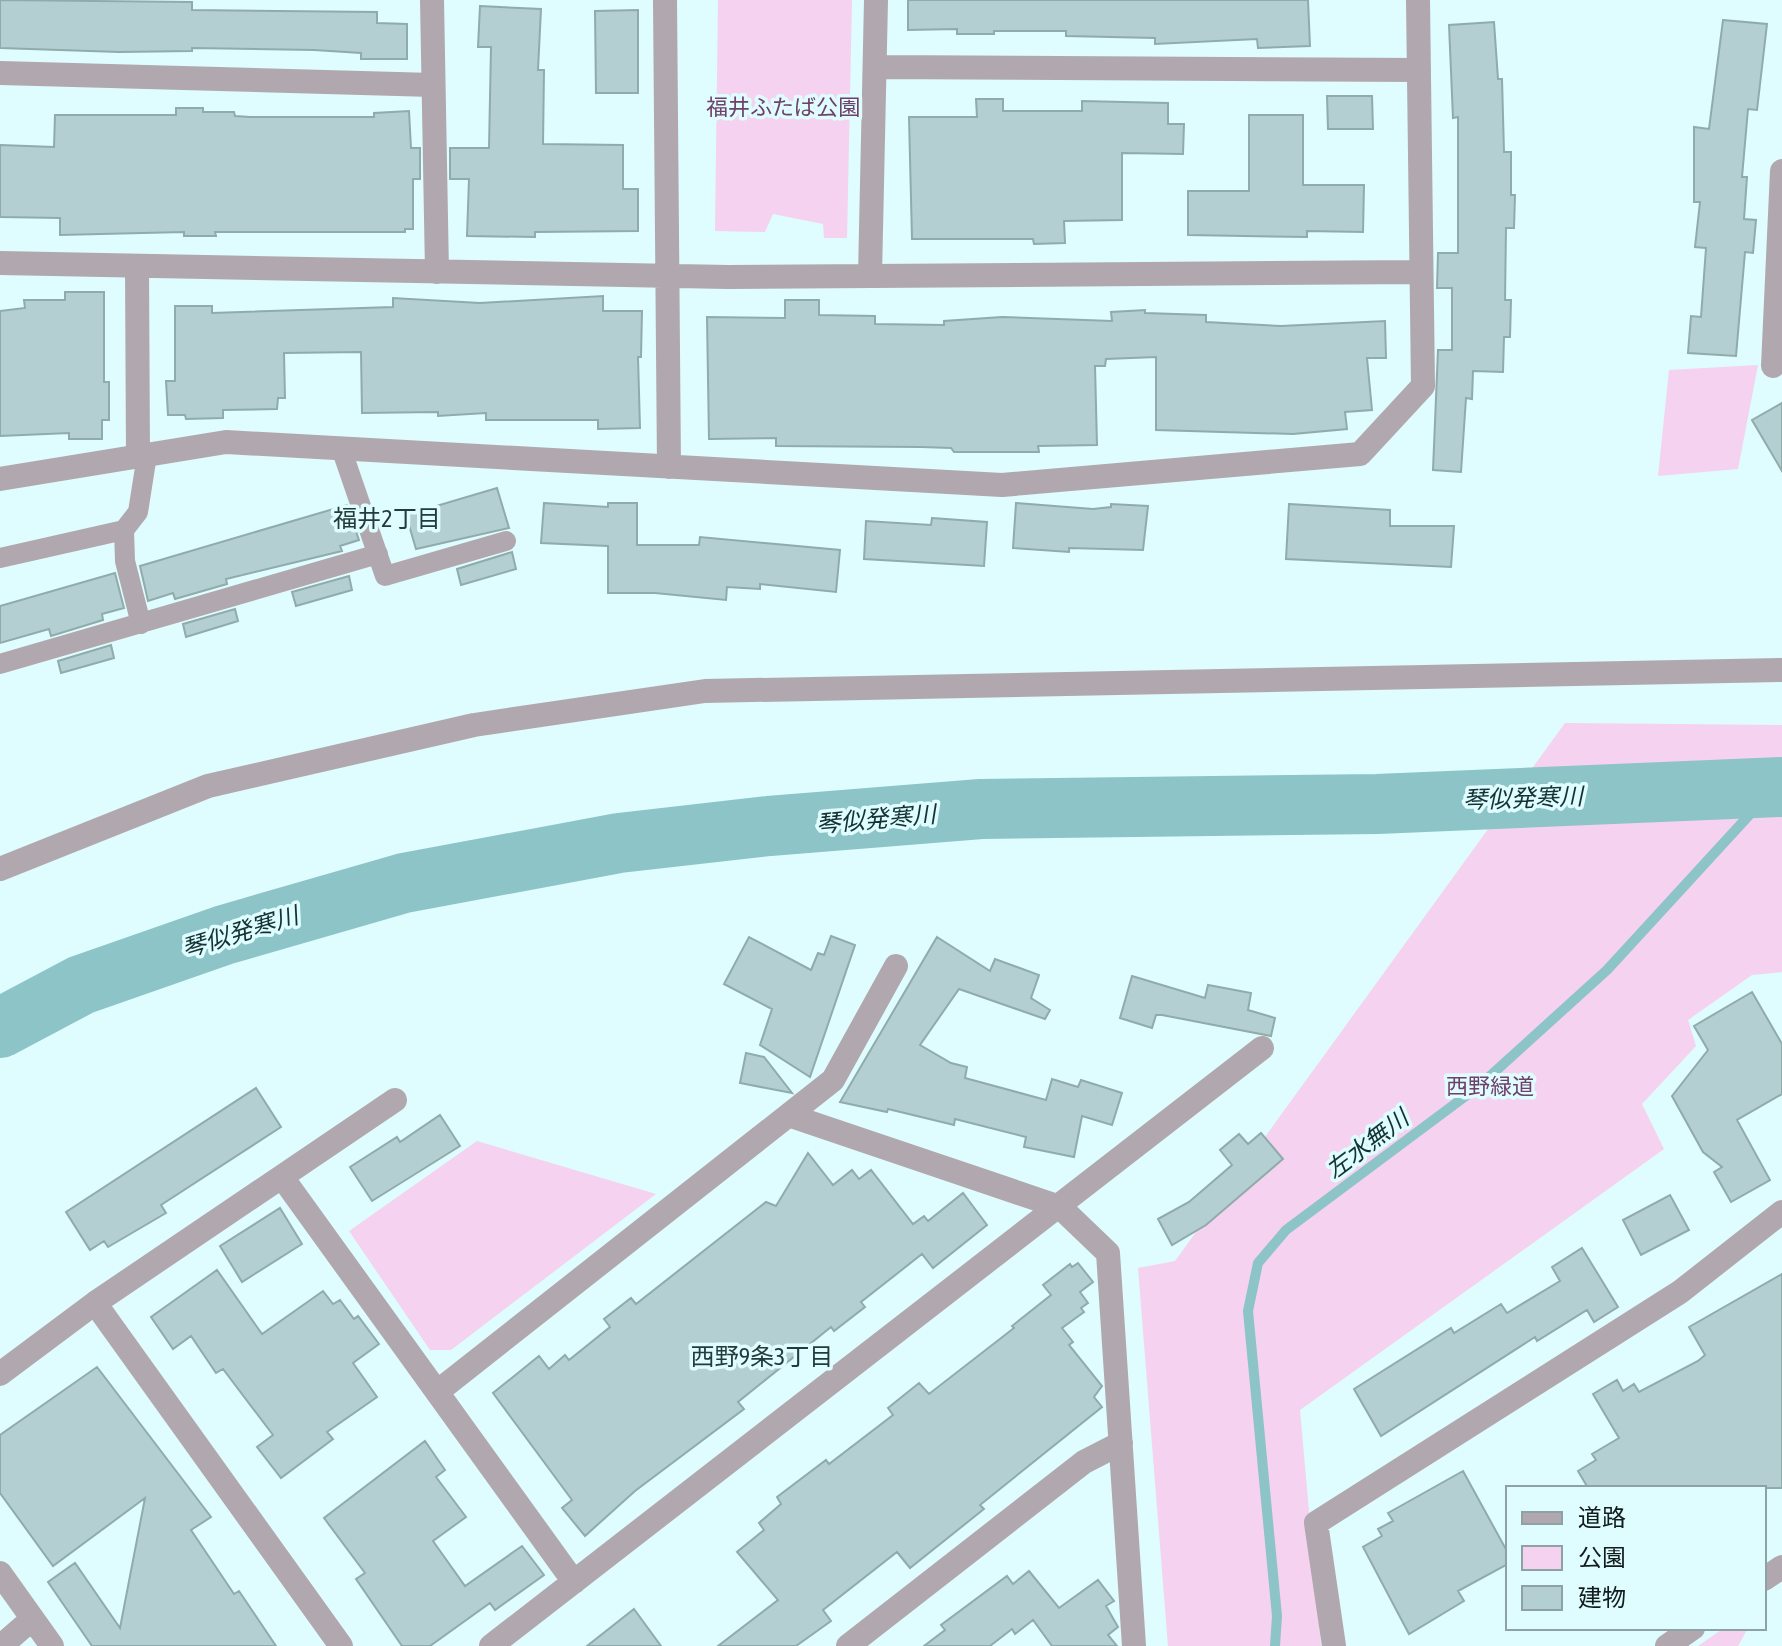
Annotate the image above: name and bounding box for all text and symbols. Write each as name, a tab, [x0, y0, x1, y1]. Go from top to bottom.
park label: 福井ふたば公園	[706, 94, 860, 120]
district label: 福井2丁目	[333, 505, 441, 532]
water label: 琴似発寒川	[1463, 782, 1586, 814]
water label: 琴似発寒川	[815, 800, 940, 838]
water label: 琴似発寒川	[179, 901, 304, 962]
park label: 西野緑道	[1446, 1073, 1534, 1099]
water label: 左水無川	[1321, 1103, 1416, 1184]
district label: 西野9条3丁目	[691, 1343, 833, 1370]
legend	[1506, 1486, 1766, 1630]
text: 道路	[1578, 1504, 1626, 1531]
text: 公園	[1578, 1544, 1626, 1571]
text: 建物	[1578, 1584, 1626, 1611]

